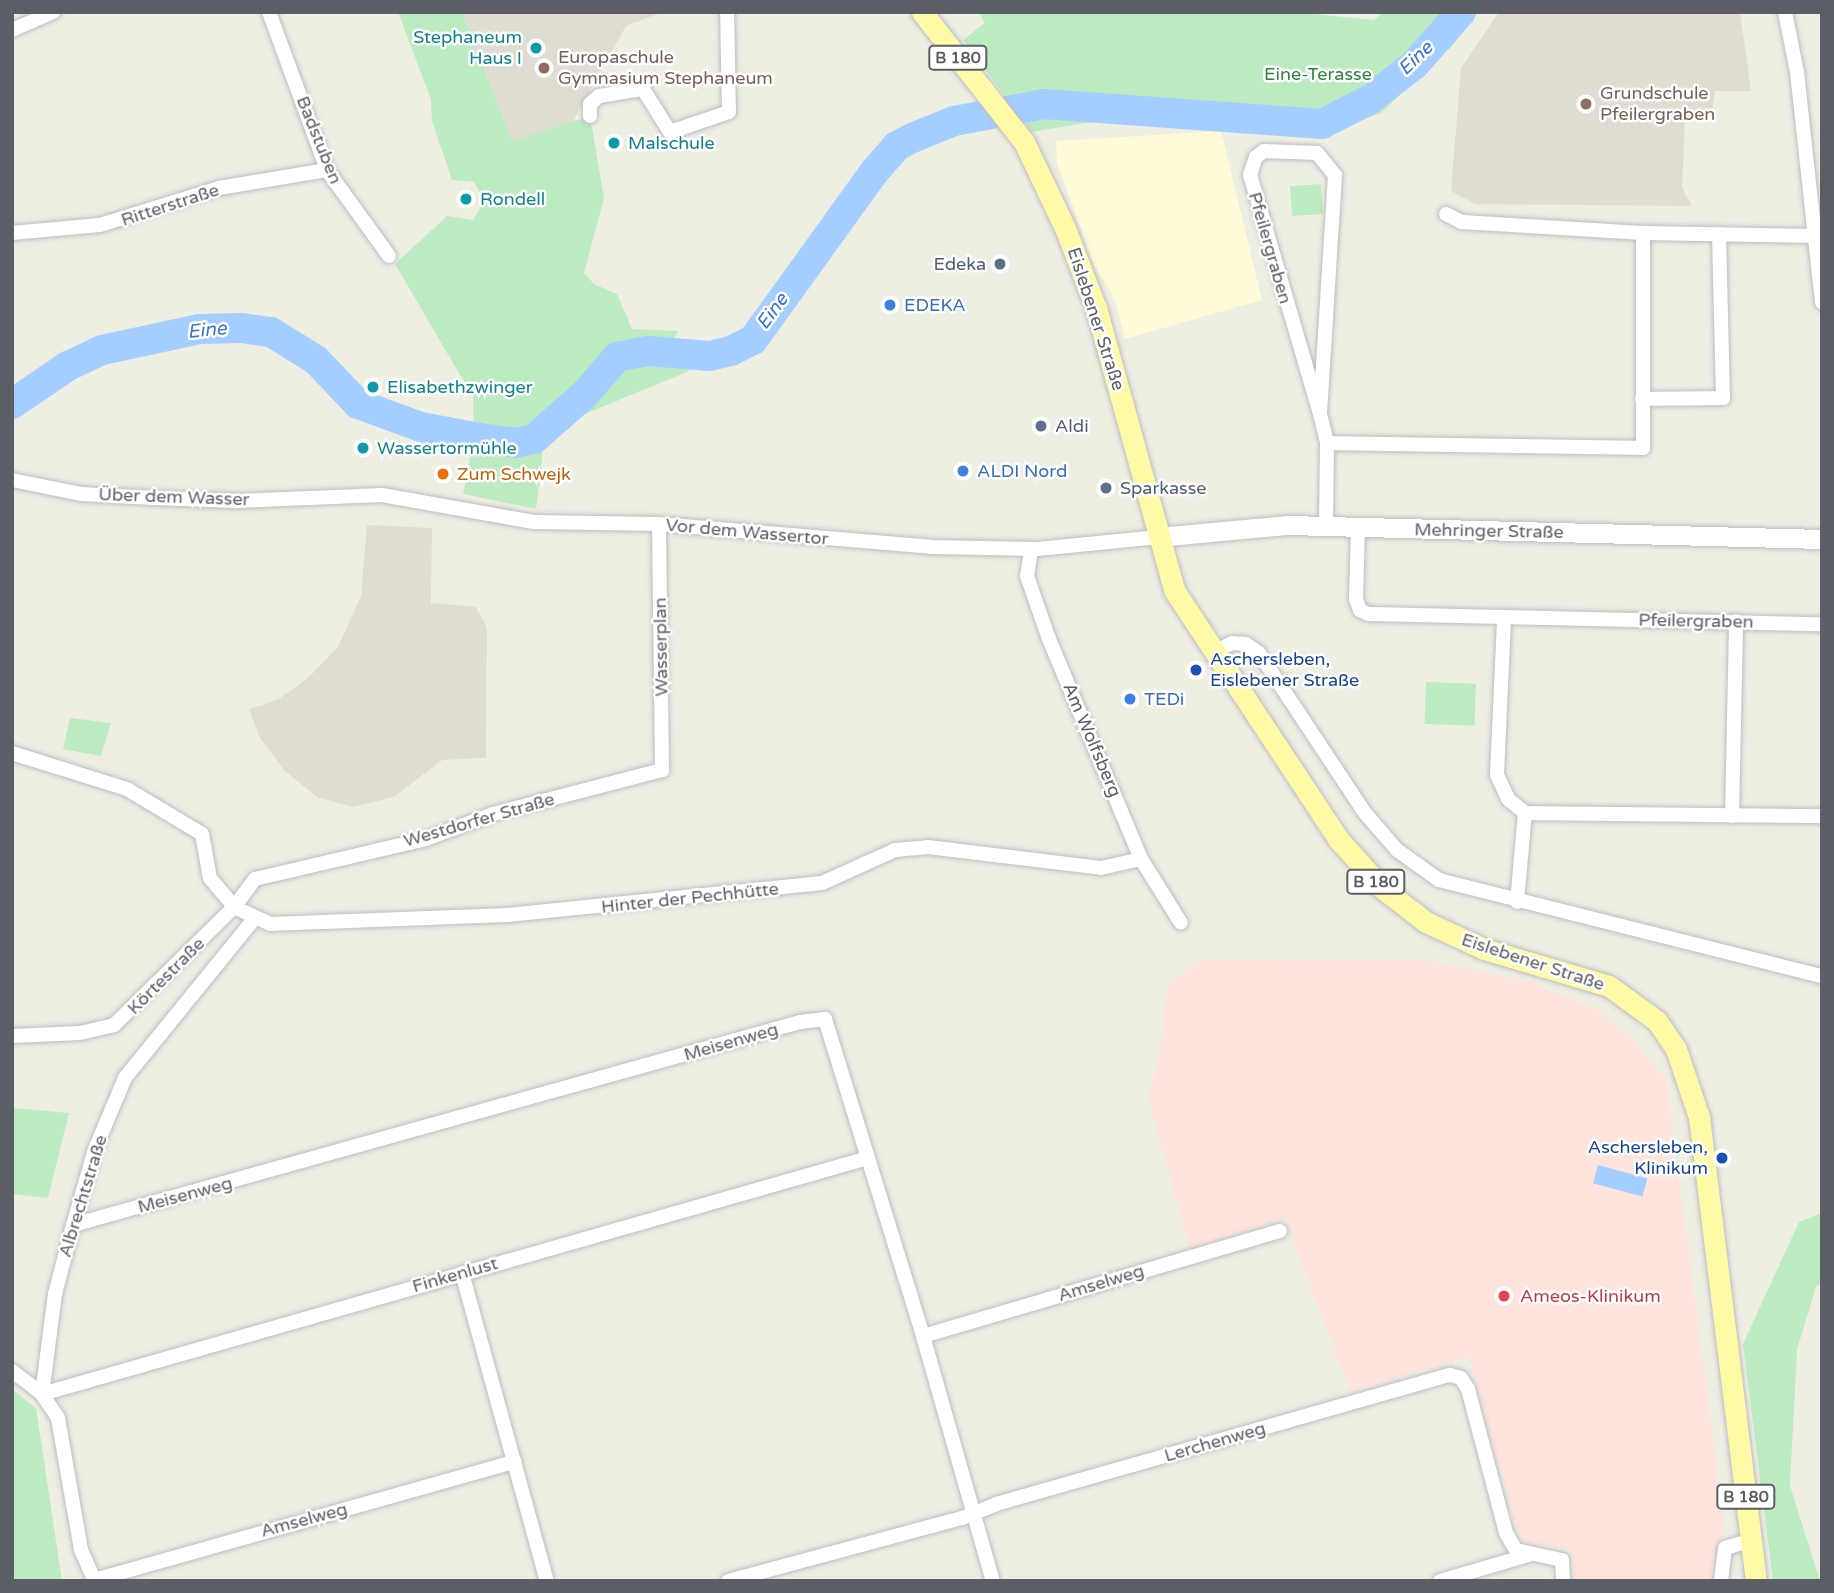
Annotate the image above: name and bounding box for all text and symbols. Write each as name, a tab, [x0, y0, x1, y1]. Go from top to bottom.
place label: Stephaneum Haus I	[413, 27, 522, 70]
water label: Eine	[1394, 37, 1438, 81]
marker: Stephaneum Haus I	[528, 40, 544, 56]
road number: B 180	[928, 46, 988, 71]
place label: Europaschule Gymnasium Stephaneum	[558, 47, 773, 90]
marker: Europaschule Gymnasium Stephaneum	[536, 60, 552, 76]
park label: Eine-Terasse	[1264, 63, 1372, 85]
place label: Grundschule Pfeilergraben	[1600, 83, 1715, 126]
street label: Badstuben	[292, 93, 346, 187]
marker: Grundschule Pfeilergraben	[1578, 96, 1594, 112]
place label: Malschule	[628, 132, 715, 154]
marker: Malschule	[606, 135, 622, 151]
street label: Ritterstraße	[118, 179, 222, 231]
place label: Rondell	[480, 188, 545, 210]
street label: Pfeilergraben	[1244, 190, 1296, 306]
marker: Rondell	[458, 191, 474, 207]
street label: Eislebener Straße	[1063, 245, 1129, 393]
place label: Edeka	[933, 253, 986, 275]
marker: Edeka	[992, 256, 1008, 272]
water label: Eine	[752, 289, 794, 335]
place label: EDEKA	[904, 294, 966, 316]
marker: EDEKA	[882, 297, 898, 313]
water label: Eine	[186, 318, 228, 344]
place label: Elisabethzwinger	[387, 376, 533, 398]
marker: Elisabethzwinger	[365, 379, 381, 395]
place label: Aldi	[1055, 415, 1089, 437]
marker: Aldi	[1033, 418, 1049, 434]
place label: Wassertormühle	[377, 437, 517, 459]
marker: Wassertormühle	[355, 440, 371, 456]
place label: ALDI Nord	[977, 460, 1067, 482]
place label: Zum Schwejk	[457, 463, 571, 485]
marker: ALDI Nord	[955, 463, 971, 479]
marker: Zum Schwejk	[435, 466, 451, 482]
place label: Sparkasse	[1120, 477, 1207, 499]
marker: Sparkasse	[1098, 480, 1114, 496]
street label: Über dem Wasser	[98, 484, 250, 510]
street label: Vor dem Wassertor	[665, 514, 829, 550]
street label: Mehringer Straße	[1414, 519, 1564, 543]
street label: Wasserplan	[649, 597, 673, 697]
street label: Pfeilergraben	[1638, 609, 1754, 633]
place label: Aschersleben, Eislebener Straße	[1210, 649, 1359, 692]
marker: Aschersleben, Eislebener Straße	[1188, 662, 1204, 678]
street label: Am Wolfsberg	[1058, 679, 1126, 801]
place label: TEDi	[1144, 688, 1184, 710]
marker: TEDi	[1122, 691, 1138, 707]
street label: Westdorfer Straße	[401, 788, 557, 852]
road number: B 180	[1346, 870, 1406, 894]
street label: Hinter der Pechhütte	[600, 878, 780, 918]
street label: Eislebener Straße	[1459, 929, 1607, 995]
street label: Körtestraße	[123, 933, 209, 1019]
street label: Meisenweg	[681, 1018, 781, 1066]
street label: Albrechtstraße	[54, 1132, 112, 1260]
place label: Aschersleben, Klinikum	[1588, 1137, 1708, 1180]
marker: Aschersleben, Klinikum	[1714, 1150, 1730, 1166]
street label: Meisenweg	[135, 1172, 235, 1218]
street label: Finkenlust	[410, 1253, 500, 1297]
street label: Amselweg	[1055, 1260, 1147, 1306]
place label: Ameos-Klinikum	[1520, 1285, 1661, 1307]
marker: Ameos-Klinikum	[1494, 1286, 1514, 1306]
street label: Lerchenweg	[1162, 1417, 1268, 1467]
road number: B 180	[1716, 1484, 1776, 1510]
street label: Amselweg	[258, 1498, 350, 1542]

